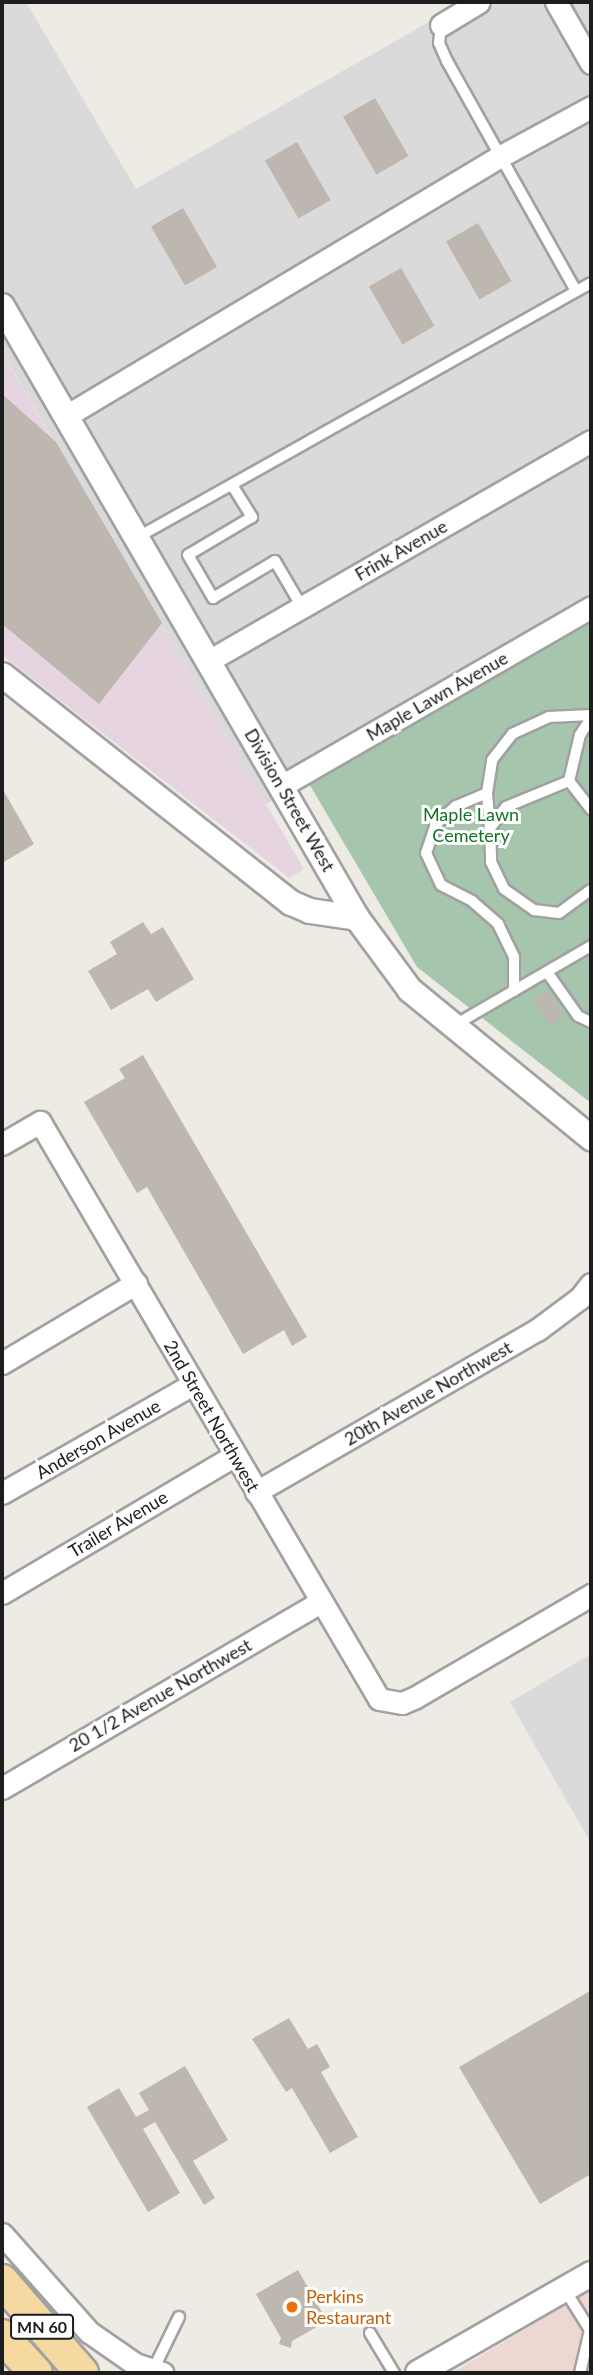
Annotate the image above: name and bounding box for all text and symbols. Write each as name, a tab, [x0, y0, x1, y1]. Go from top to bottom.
street label: Frink Avenue	[351, 515, 451, 585]
street label: Maple Lawn Avenue	[362, 647, 512, 745]
street label: Division Street West	[240, 725, 340, 875]
park label: Maple Lawn Cemetery	[423, 804, 519, 846]
street label: 2nd Street Northwest	[160, 1336, 264, 1496]
street label: 20th Avenue Northwest	[340, 1336, 516, 1450]
street label: Anderson Avenue	[32, 1395, 164, 1483]
street label: Trailer Avenue	[64, 1486, 172, 1562]
street label: 20 1/2 Avenue Northwest	[65, 1634, 255, 1756]
place label: Perkins Restaurant	[306, 2286, 391, 2328]
marker: Perkins Restaurant	[284, 2299, 300, 2315]
road number: MN 60	[9, 2314, 75, 2340]

